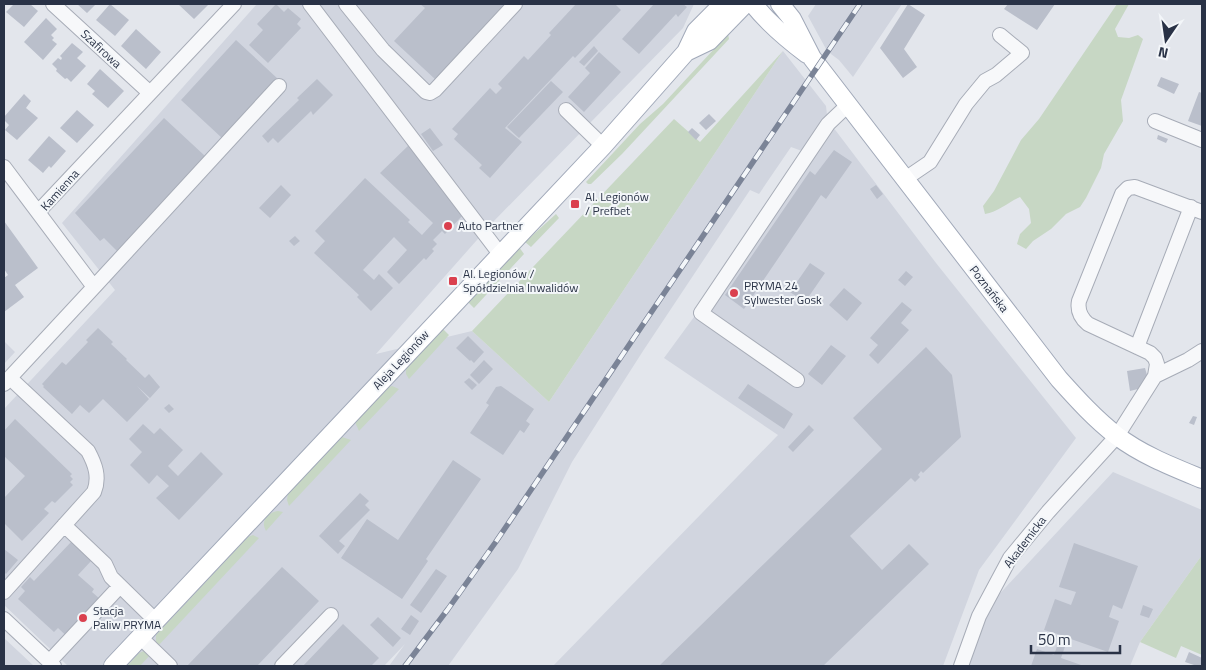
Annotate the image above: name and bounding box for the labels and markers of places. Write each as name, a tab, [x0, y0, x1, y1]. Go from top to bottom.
place label: Al. Legionów / Prefbet	[585, 187, 649, 220]
marker: Al. Legionów / Prefbet	[569, 198, 581, 210]
place label: Auto Partner	[458, 216, 523, 235]
marker: Auto Partner	[442, 220, 454, 232]
place label: Al. Legionów / Spółdzielnia Inwalidów	[463, 264, 578, 297]
marker: Al. Legionów / Spółdzielnia Inwalidów	[447, 275, 459, 287]
place label: PRYMA 24 Sylwester Gosk	[744, 276, 822, 309]
marker: PRYMA 24 Sylwester Gosk	[728, 287, 740, 299]
place label: Stacja Paliw PRYMA	[93, 601, 161, 634]
marker: Stacja Paliw PRYMA	[77, 612, 89, 624]

